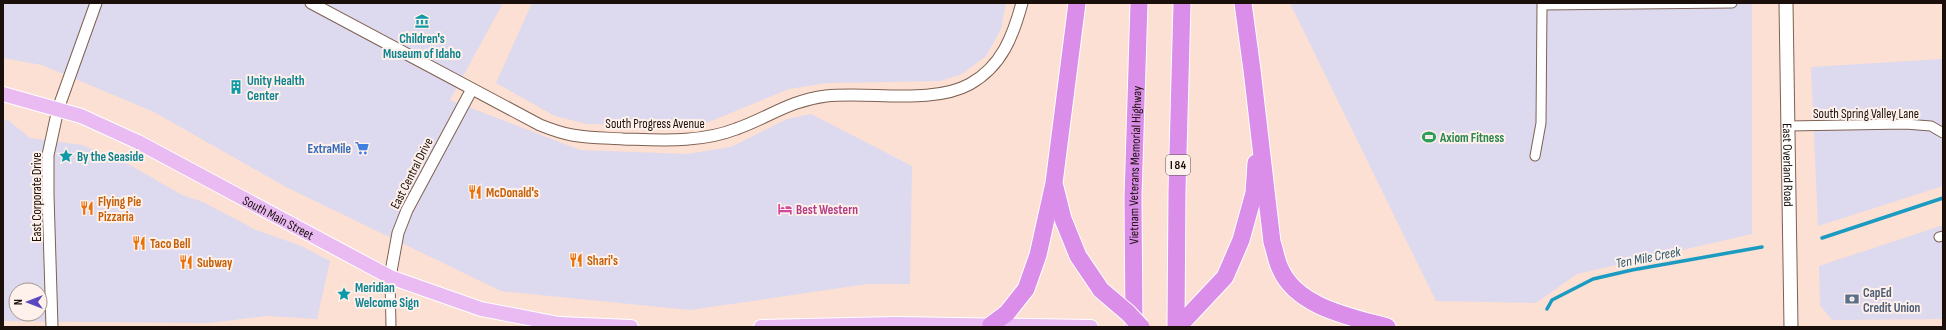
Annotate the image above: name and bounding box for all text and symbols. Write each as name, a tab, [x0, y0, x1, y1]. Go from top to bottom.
museum icon: Children's Museum of Idaho	[414, 13, 430, 29]
place label: Children's Museum of Idaho	[383, 31, 461, 62]
place label: Unity Health Center	[247, 73, 305, 104]
building icon: Unity Health Center	[228, 79, 244, 95]
street label: Vietnam Veterans Memorial Highway	[1126, 86, 1145, 244]
street label: South Spring Valley Lane	[1813, 106, 1919, 122]
street label: South Progress Avenue	[605, 116, 705, 132]
street label: East Overland Road	[1779, 123, 1796, 207]
sports icon: Axiom Fitness	[1421, 129, 1437, 145]
place label: Axiom Fitness	[1439, 130, 1504, 146]
street label: East Central Drive	[387, 135, 437, 212]
supermarket icon: ExtraMile	[354, 140, 370, 156]
place label: ExtraMile	[307, 141, 351, 157]
place icon: By the Seaside	[58, 148, 74, 164]
place label: By the Seaside	[77, 149, 144, 165]
street label: East Corporate Drive	[29, 152, 45, 242]
road number: I 84	[1166, 155, 1190, 175]
restaurant icon: McDonald's	[467, 184, 483, 200]
place label: McDonald's	[486, 185, 539, 201]
street label: South Main Street	[240, 193, 316, 244]
place label: Flying Pie Pizzaria	[98, 194, 142, 225]
restaurant icon: Flying Pie Pizzaria	[79, 200, 95, 216]
hotel icon: Best Western	[777, 201, 793, 217]
place label: Best Western	[796, 202, 858, 218]
restaurant icon: Taco Bell	[131, 235, 147, 251]
place label: Taco Bell	[150, 236, 191, 252]
water label: Ten Mile Creek	[1614, 243, 1683, 272]
restaurant icon: Shari's	[568, 252, 584, 268]
place label: Shari's	[587, 253, 618, 269]
restaurant icon: Subway	[178, 254, 194, 270]
place label: Subway	[197, 255, 233, 271]
place label: Meridian Welcome Sign	[355, 280, 419, 311]
north arrow	[8, 282, 48, 322]
place label: CapEd Credit Union	[1863, 285, 1921, 316]
place icon: Meridian Welcome Sign	[336, 286, 352, 302]
bank icon: CapEd Credit Union	[1844, 291, 1860, 307]
text: N	[12, 299, 25, 305]

